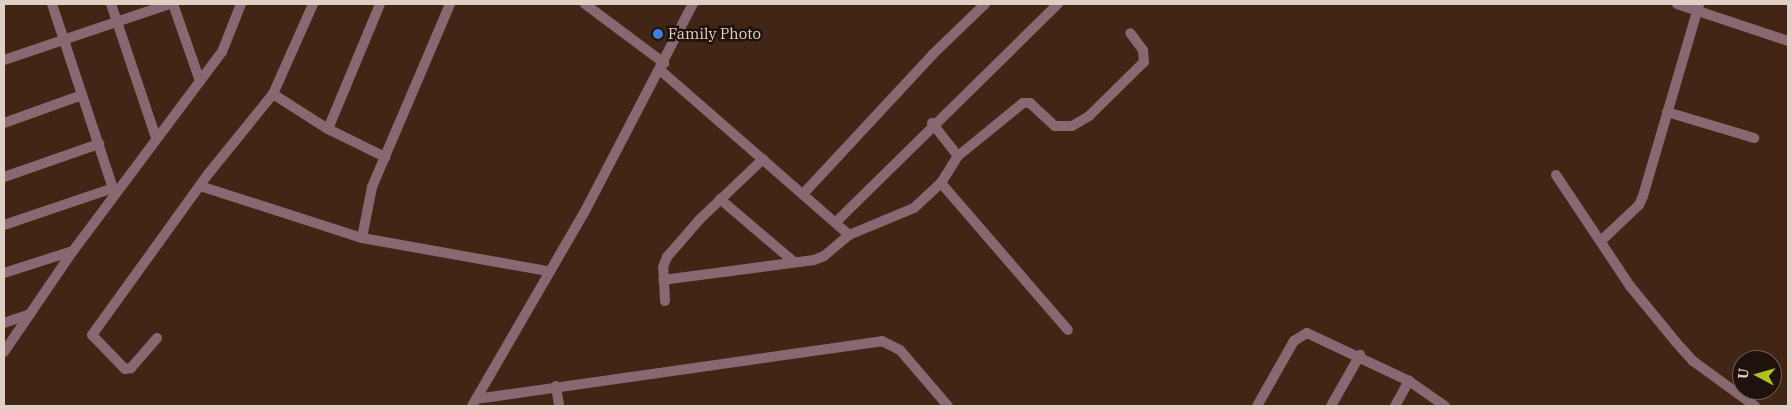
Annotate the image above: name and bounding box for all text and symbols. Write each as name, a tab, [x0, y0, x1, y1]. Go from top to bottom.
place label: Family Photo	[668, 25, 761, 43]
marker: Family Photo	[652, 28, 664, 40]
north arrow	[1732, 350, 1782, 400]
text: U	[1734, 367, 1753, 380]

